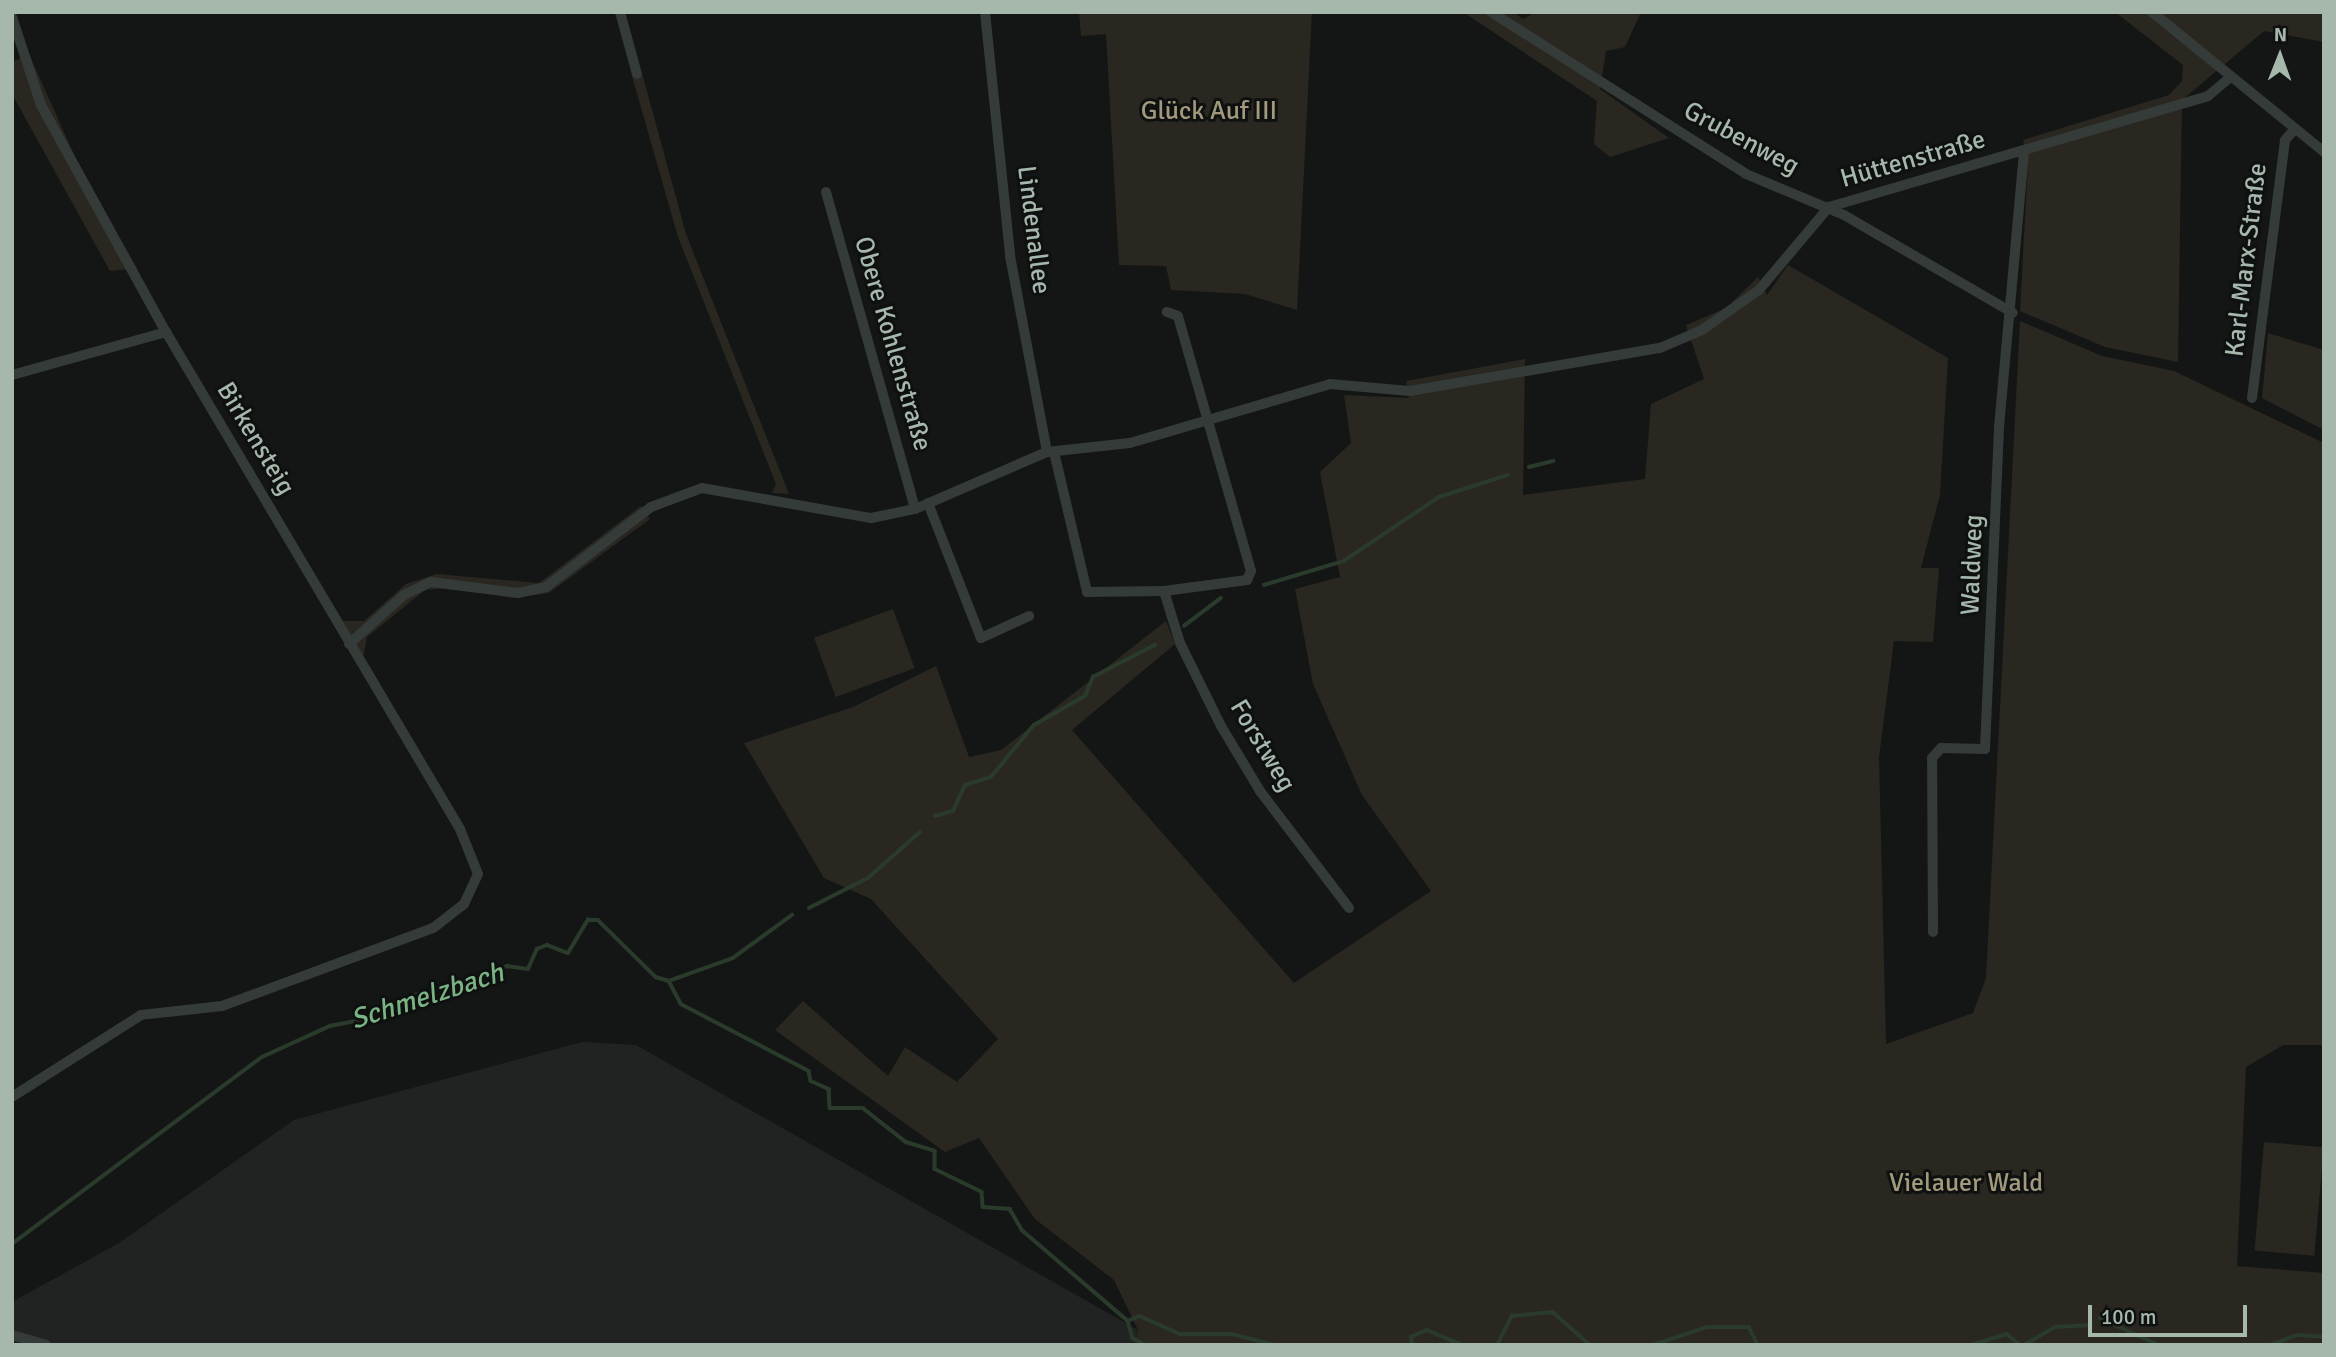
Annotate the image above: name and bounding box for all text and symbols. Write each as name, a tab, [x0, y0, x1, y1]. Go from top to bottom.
north arrow	[2245, 21, 2315, 91]
text: N	[2274, 23, 2287, 47]
park label: Glück Auf III	[1141, 96, 1277, 128]
street label: Grubenweg	[1678, 96, 1804, 182]
street label: Hüttenstraße	[1837, 124, 1989, 196]
street label: Karl-Marx-Straße	[2220, 161, 2274, 359]
street label: Lindenallee	[1010, 164, 1056, 296]
street label: Obere Kohlenstraße	[847, 233, 937, 455]
street label: Birkensteig	[209, 377, 301, 501]
street label: Waldweg	[1956, 514, 1990, 616]
street label: Forstweg	[1222, 694, 1302, 798]
water label: Schmelzbach	[346, 955, 508, 1037]
park label: Vielauer Wald	[1889, 1168, 2043, 1200]
scale bar	[2091, 1290, 2250, 1334]
text: 100 m	[2101, 1304, 2156, 1330]

